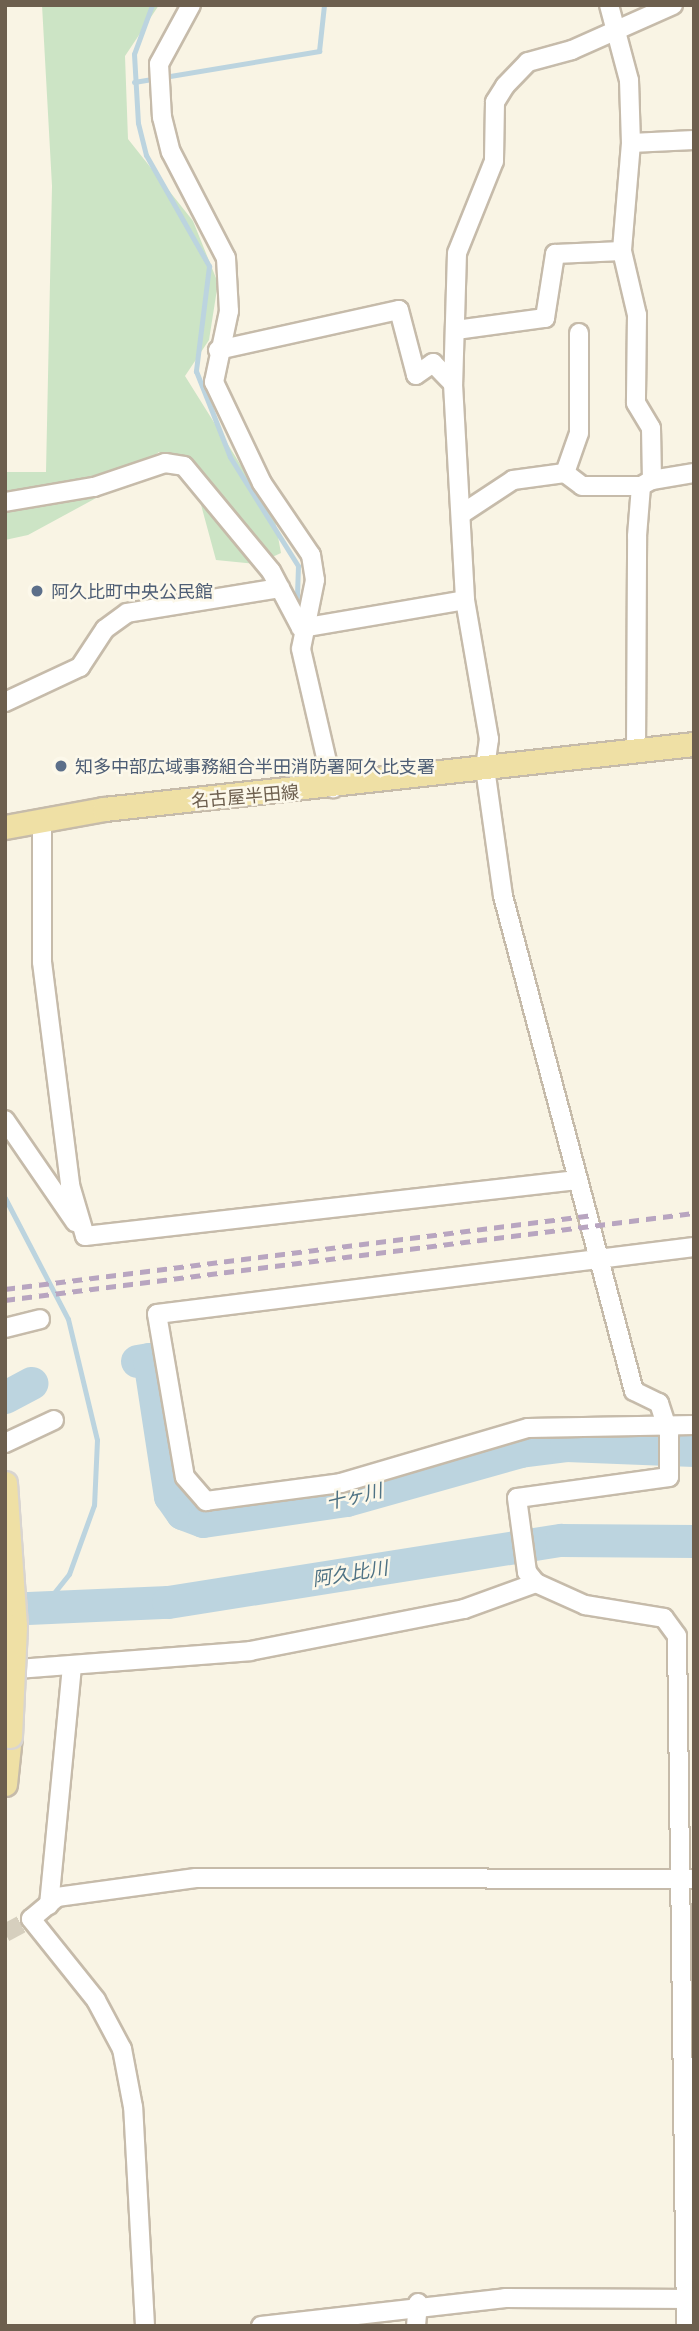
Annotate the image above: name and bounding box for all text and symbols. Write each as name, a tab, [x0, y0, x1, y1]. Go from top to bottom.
place label: 阿久比町中央公民館	[51, 580, 213, 602]
marker: 阿久比町中央公民館	[29, 583, 45, 599]
place label: 知多中部広域事務組合半田消防署阿久比支署	[75, 755, 435, 777]
marker: 知多中部広域事務組合半田消防署阿久比支署	[53, 758, 69, 774]
street label: 名古屋半田線	[190, 781, 300, 811]
water label: 十ヶ川	[324, 1478, 384, 1514]
water label: 阿久比川	[311, 1556, 389, 1590]

